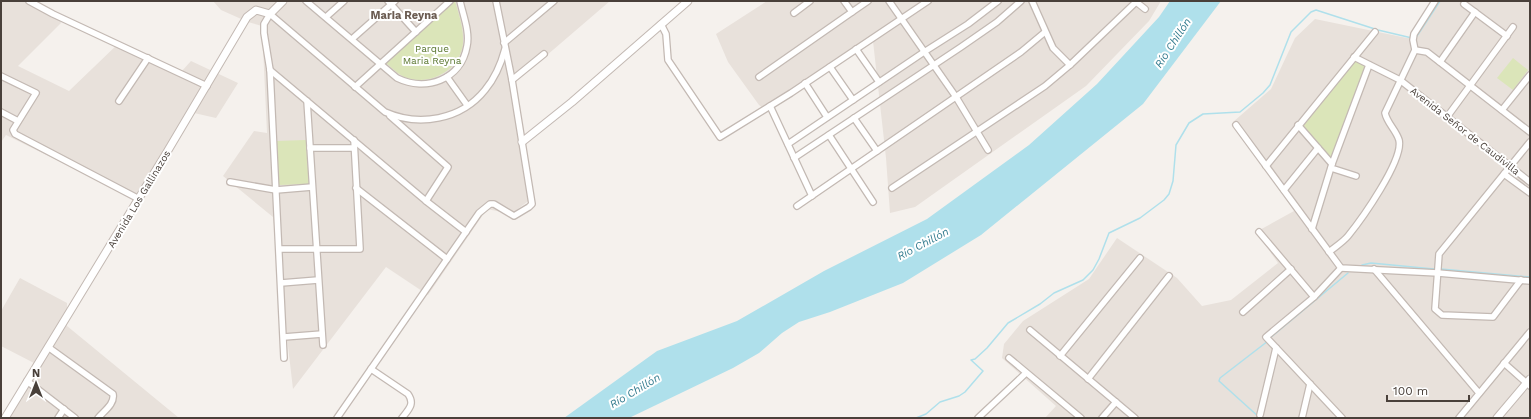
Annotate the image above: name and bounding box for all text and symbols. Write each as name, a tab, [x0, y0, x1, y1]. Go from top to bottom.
district label: Maria Reyna	[371, 9, 438, 22]
water label: Río Chillón	[1152, 16, 1194, 70]
park label: Parque Maria Reyna	[403, 43, 462, 66]
street label: Avenida Señor de Caudivilla	[1408, 85, 1522, 177]
street label: Avenida Los Gallinazos	[105, 148, 173, 250]
water label: Río Chillón	[895, 225, 951, 263]
north arrow	[16, 363, 56, 403]
text: N	[32, 367, 40, 380]
water label: Río Chillón	[607, 371, 663, 411]
scale bar	[1387, 377, 1469, 403]
text: 100 m	[1393, 384, 1428, 398]

